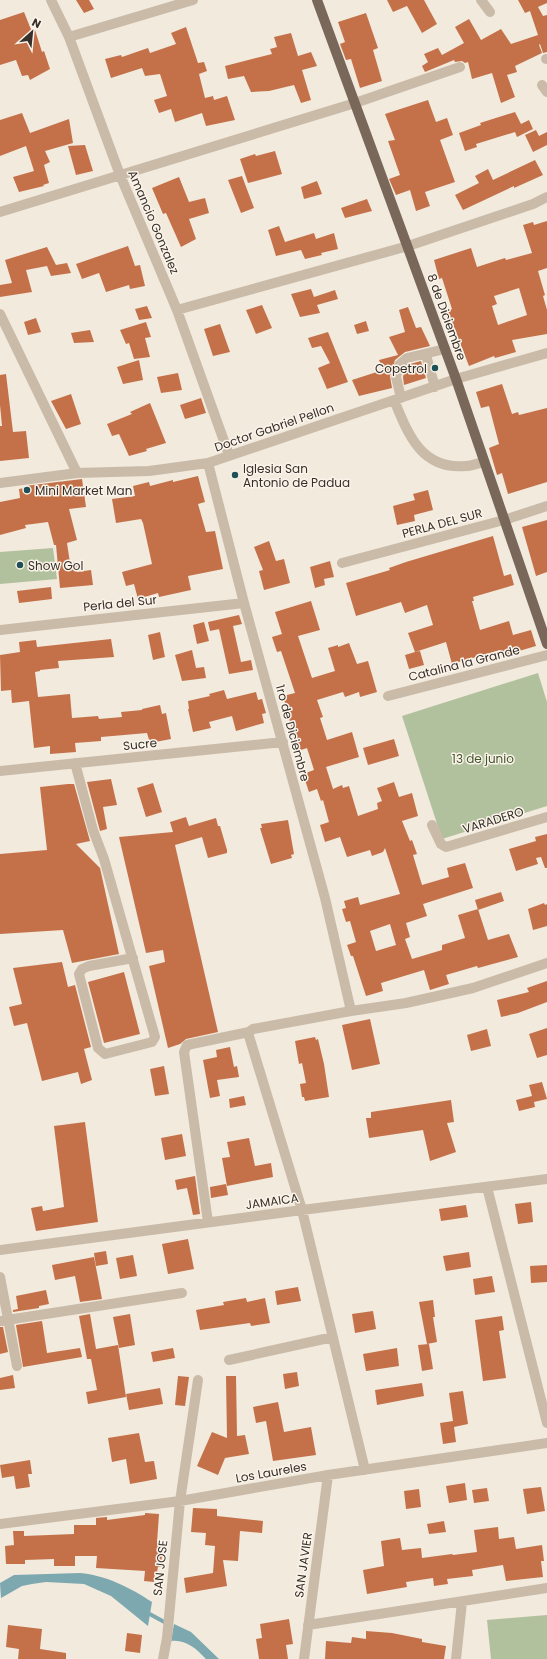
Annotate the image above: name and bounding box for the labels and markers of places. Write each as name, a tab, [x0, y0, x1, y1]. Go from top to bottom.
place label: Copetrol	[375, 360, 427, 377]
marker: Copetrol	[430, 363, 440, 373]
place label: Iglesia San Antonio de Padua	[243, 460, 350, 491]
marker: Iglesia San Antonio de Padua	[230, 470, 240, 480]
place label: Mini Market Man	[35, 482, 132, 499]
marker: Mini Market Man	[22, 485, 32, 495]
place label: Show Gol	[28, 557, 83, 574]
marker: Show Gol	[15, 560, 25, 570]

